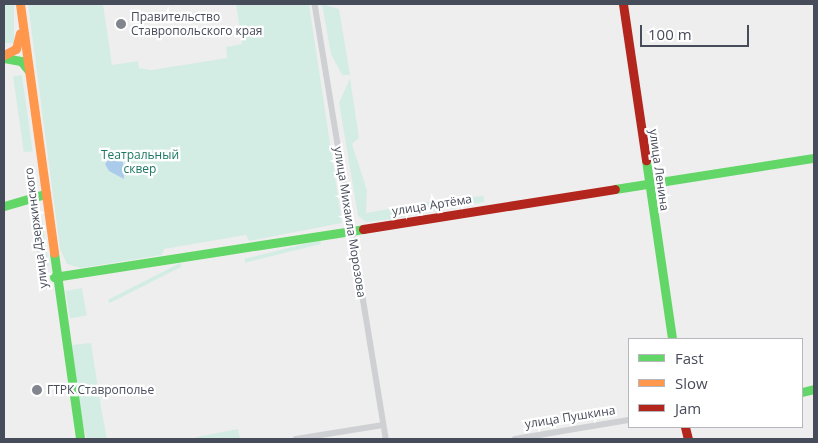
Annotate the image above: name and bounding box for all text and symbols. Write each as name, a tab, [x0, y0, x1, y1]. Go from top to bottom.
place label: Правительство Ставропольского края	[131, 10, 262, 38]
scale bar	[643, 15, 752, 47]
marker: Правительство Ставропольского края	[115, 18, 127, 30]
text: 100 m	[648, 24, 692, 44]
street label: улица Ленина	[646, 128, 672, 212]
street label: улица Михаила Морозова	[331, 146, 369, 298]
park label: Театральный сквер	[101, 148, 179, 176]
street label: улица Дзержинского	[21, 167, 51, 289]
street label: улица Артёма	[391, 192, 473, 218]
legend	[628, 338, 803, 428]
text: Fast	[675, 348, 704, 368]
text: Slow	[675, 373, 708, 393]
place label: ГТРК Ставрополье	[47, 383, 154, 397]
marker: ГТРК Ставрополье	[31, 384, 43, 396]
text: Jam	[675, 398, 701, 418]
street label: улица Пушкина	[524, 403, 616, 431]

